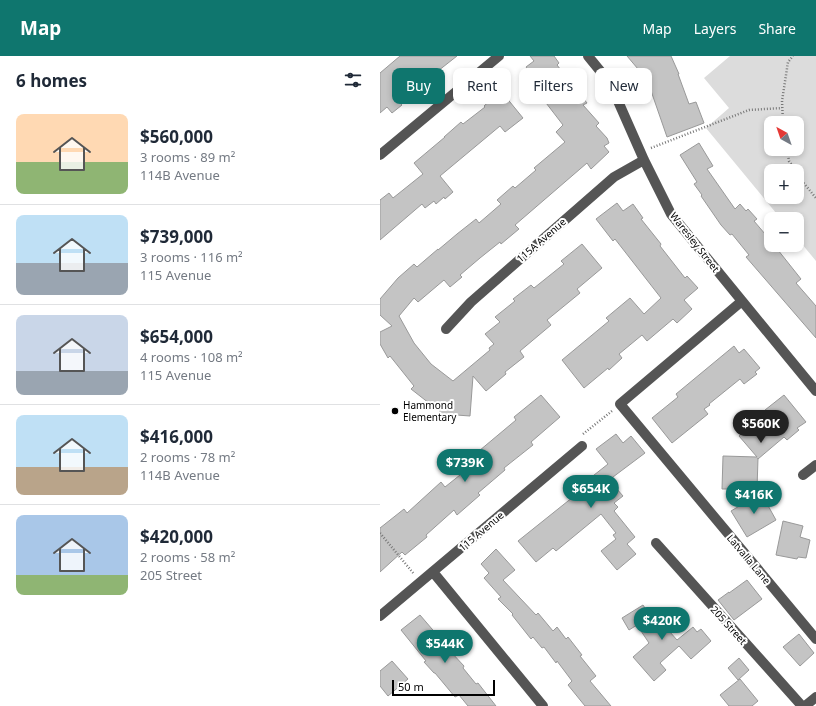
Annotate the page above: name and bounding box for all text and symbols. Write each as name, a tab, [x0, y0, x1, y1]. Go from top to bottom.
text: Map	[20, 15, 61, 41]
text: Map	[643, 19, 672, 38]
text: Layers	[694, 19, 736, 38]
text: Share	[758, 19, 796, 38]
chip: Buy	[392, 68, 445, 104]
chip: Rent	[453, 68, 511, 104]
chip: Filters	[519, 68, 587, 104]
chip: New	[595, 68, 652, 104]
text: 6 homes	[16, 69, 87, 92]
icon: filters	[342, 69, 364, 91]
north arrow	[764, 116, 804, 156]
map controls	[764, 116, 804, 252]
text: $560,000	[140, 125, 213, 148]
icon: home	[48, 130, 96, 178]
text: 3 rooms · 89 m²	[140, 148, 235, 166]
button: +	[764, 164, 804, 204]
text: 114B Avenue	[140, 166, 220, 184]
street label: Waresley Street	[667, 209, 723, 275]
button: −	[764, 212, 804, 252]
street label: 115A Avenue	[513, 214, 569, 265]
text: $739,000	[140, 225, 213, 248]
icon: home	[48, 231, 96, 279]
text: 3 rooms · 116 m²	[140, 248, 243, 266]
text: 115 Avenue	[140, 266, 211, 284]
text: $654,000	[140, 325, 213, 348]
icon: home	[48, 331, 96, 379]
text: 4 rooms · 108 m²	[140, 348, 243, 366]
text: 115 Avenue	[140, 366, 211, 384]
place label: Hammond Elementary	[403, 398, 457, 424]
marker: Hammond Elementary	[390, 406, 400, 416]
pin: $560K	[733, 410, 789, 444]
text: $560K	[742, 414, 780, 432]
text: $416,000	[140, 425, 213, 448]
icon: home	[48, 431, 96, 479]
text: 2 rooms · 78 m²	[140, 448, 235, 466]
pin: $739K	[437, 449, 493, 483]
text: $739K	[446, 453, 484, 471]
text: 114B Avenue	[140, 466, 220, 484]
pin: $654K	[563, 475, 619, 509]
text: $654K	[572, 479, 610, 497]
pin: $416K	[726, 481, 782, 515]
text: $416K	[735, 485, 773, 503]
street label: 115 Avenue	[455, 508, 507, 554]
text: $420,000	[140, 525, 213, 548]
icon: home	[48, 531, 96, 579]
street label: Latvalla Lane	[724, 531, 774, 587]
text: 2 rooms · 58 m²	[140, 548, 235, 566]
text: 205 Street	[140, 566, 202, 584]
street label: 205 Street	[708, 603, 750, 648]
pin: $420K	[634, 607, 690, 641]
text: $420K	[643, 611, 681, 629]
pin: $544K	[417, 630, 473, 664]
text: $544K	[426, 634, 464, 652]
scale bar	[392, 678, 495, 697]
text: 50 m	[398, 679, 424, 694]

